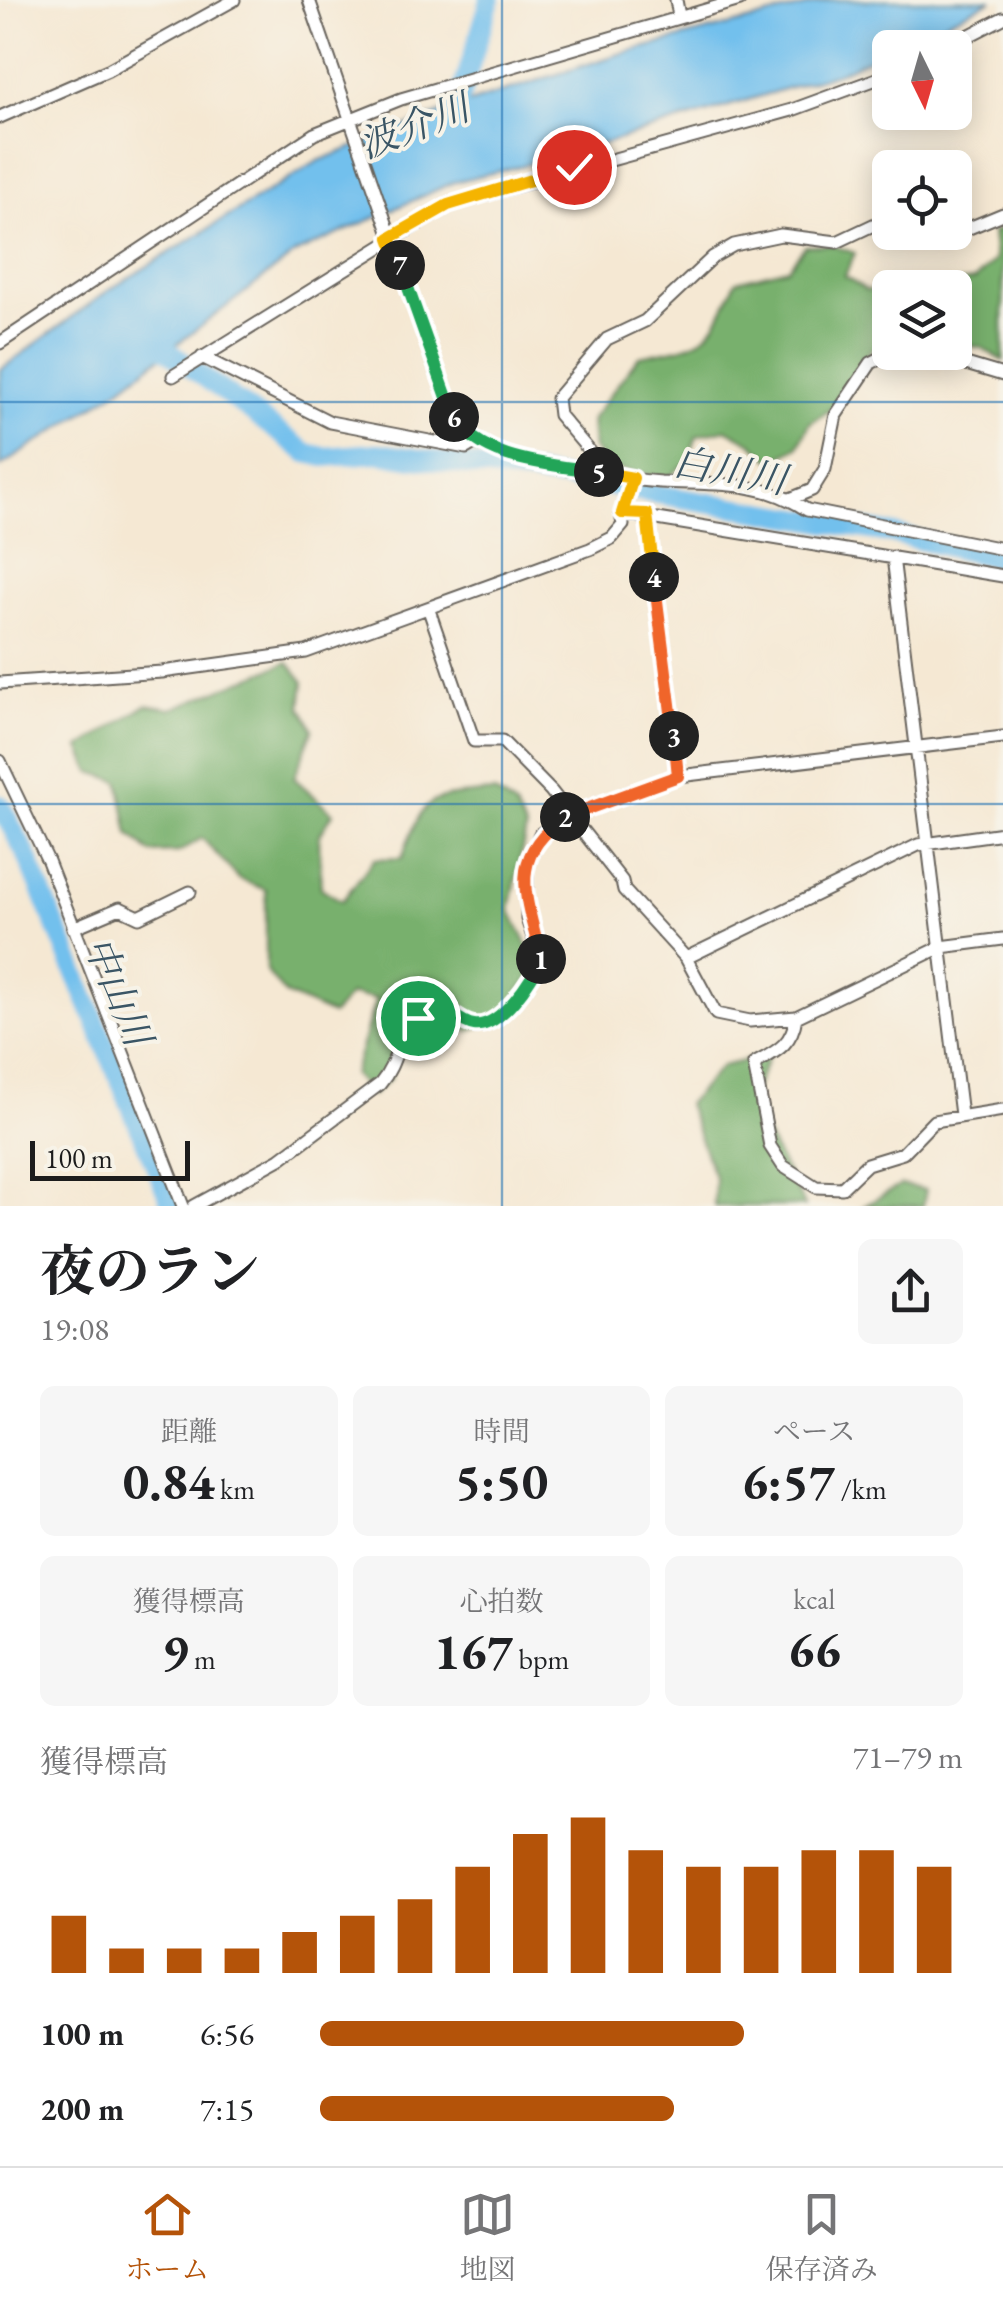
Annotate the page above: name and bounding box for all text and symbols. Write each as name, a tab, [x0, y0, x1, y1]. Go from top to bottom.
north arrow	[872, 30, 972, 130]
map controls	[872, 30, 972, 370]
water label: 波介川	[352, 81, 480, 169]
pin	[532, 125, 617, 210]
icon: check	[547, 140, 602, 195]
button: locate	[872, 150, 972, 250]
pin: 7	[375, 240, 425, 290]
text: 7	[393, 247, 407, 283]
button: layers	[872, 270, 972, 370]
pin: 6	[429, 392, 479, 442]
text: 6	[447, 399, 461, 435]
water label: 白川川	[670, 436, 794, 505]
pin: 5	[574, 447, 624, 497]
text: 5	[592, 454, 606, 490]
pin: 4	[629, 552, 679, 602]
text: 4	[647, 559, 661, 595]
pin: 3	[649, 711, 699, 761]
text: 3	[667, 718, 681, 754]
pin: 2	[540, 792, 590, 842]
text: 2	[558, 799, 572, 835]
water label: 中山川	[74, 929, 165, 1057]
pin: 1	[516, 934, 566, 984]
text: 1	[534, 941, 548, 977]
pin	[376, 976, 461, 1061]
icon: arrive	[391, 991, 446, 1046]
scale bar	[30, 1136, 190, 1180]
text: 100 m	[45, 1140, 113, 1176]
text: 夜のラン	[40, 1235, 260, 1306]
button: share	[858, 1239, 963, 1344]
text: 19:08	[40, 1308, 109, 1350]
text: 距離	[161, 1413, 217, 1449]
text: 時間	[473, 1413, 530, 1449]
text: ペース	[773, 1413, 855, 1449]
text: 0.84	[123, 1449, 214, 1514]
text: 5:50	[455, 1449, 548, 1514]
text: 6:57	[742, 1449, 835, 1514]
text: km	[214, 1471, 255, 1507]
text: /km	[835, 1471, 887, 1507]
text: kcal	[793, 1581, 835, 1617]
text: 獲得標高	[133, 1583, 245, 1619]
text: 心拍数	[459, 1583, 544, 1619]
text: 66	[788, 1617, 841, 1682]
text: 9	[162, 1619, 188, 1684]
text: 167	[434, 1619, 513, 1684]
text: m	[188, 1641, 216, 1677]
text: bpm	[513, 1641, 569, 1677]
text: 71–79 m	[853, 1736, 963, 1778]
text: 獲得標高	[40, 1741, 168, 1783]
text: 100 m	[40, 2013, 124, 2055]
text: 6:56	[200, 2013, 254, 2055]
text: 200 m	[40, 2088, 124, 2130]
text: 7:15	[200, 2088, 254, 2130]
tab: ホーム	[125, 2187, 209, 2287]
tab: 地図	[459, 2187, 516, 2287]
tab: 保存済み	[766, 2187, 878, 2287]

